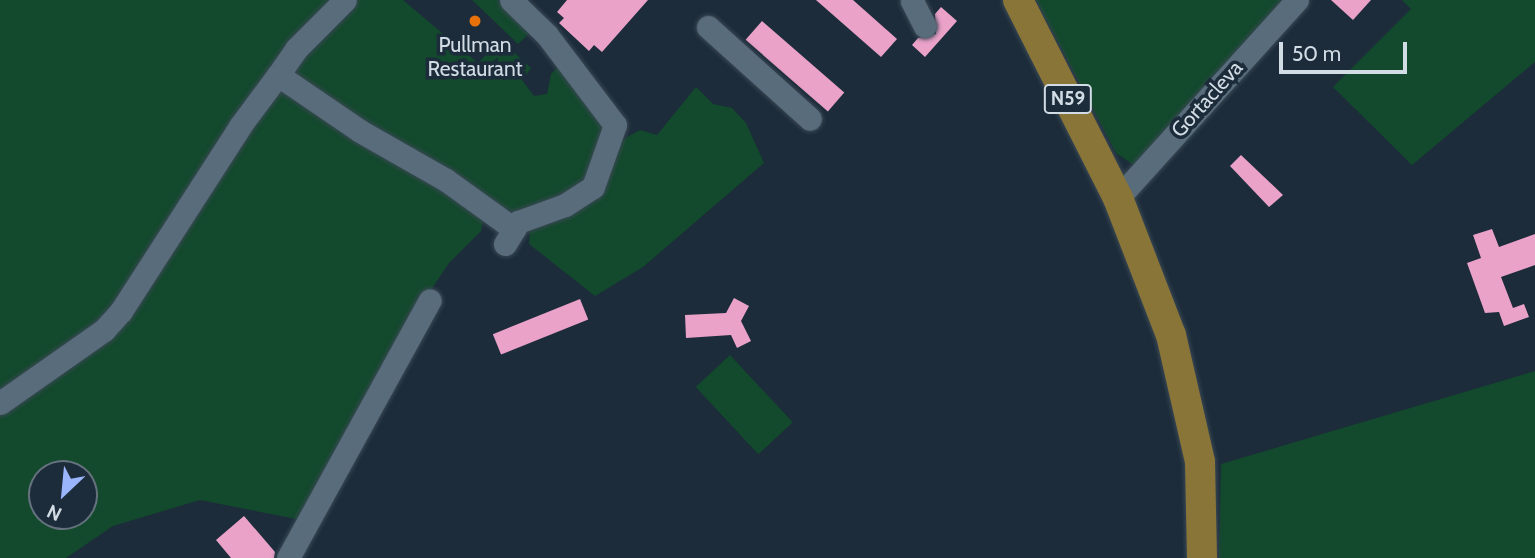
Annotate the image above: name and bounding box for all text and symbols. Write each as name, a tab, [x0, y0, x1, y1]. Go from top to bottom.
marker: Pullman Restaurant	[467, 13, 483, 29]
scale bar	[1283, 28, 1411, 72]
place label: Pullman Restaurant	[427, 32, 523, 82]
text: 50 m	[1292, 41, 1341, 66]
street label: Gortacleva	[1166, 55, 1248, 143]
road number: N59	[1044, 83, 1092, 114]
north arrow	[28, 460, 98, 530]
text: N	[43, 499, 66, 526]

